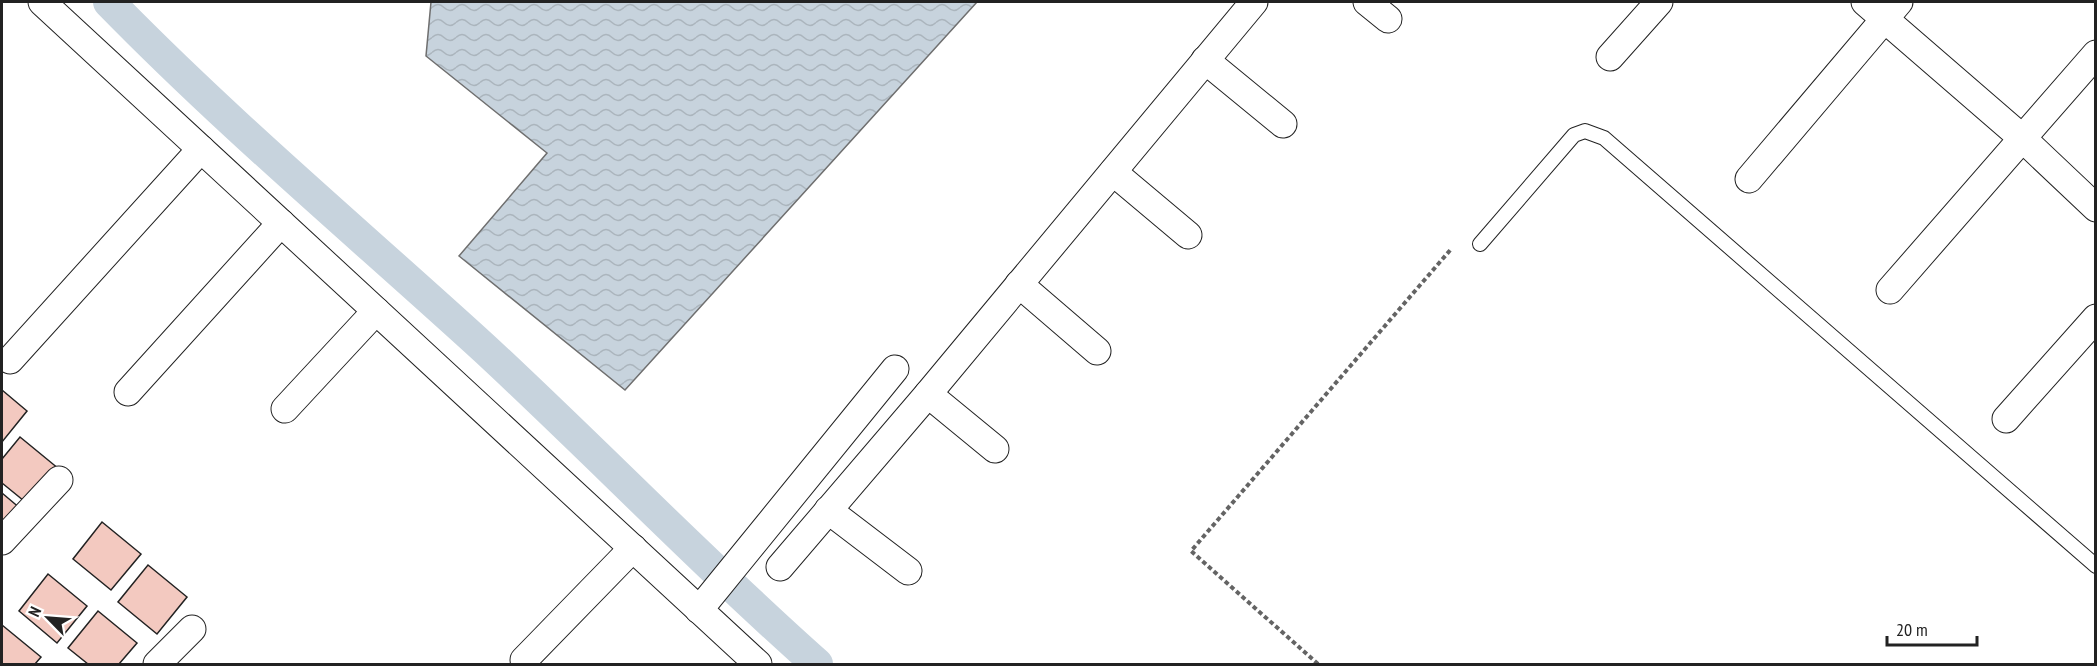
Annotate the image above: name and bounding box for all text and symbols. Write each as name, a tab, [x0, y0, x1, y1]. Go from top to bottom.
north arrow	[18, 588, 78, 648]
text: N	[24, 604, 45, 620]
scale bar	[1887, 609, 1977, 647]
text: 20 m	[1896, 618, 1928, 641]

